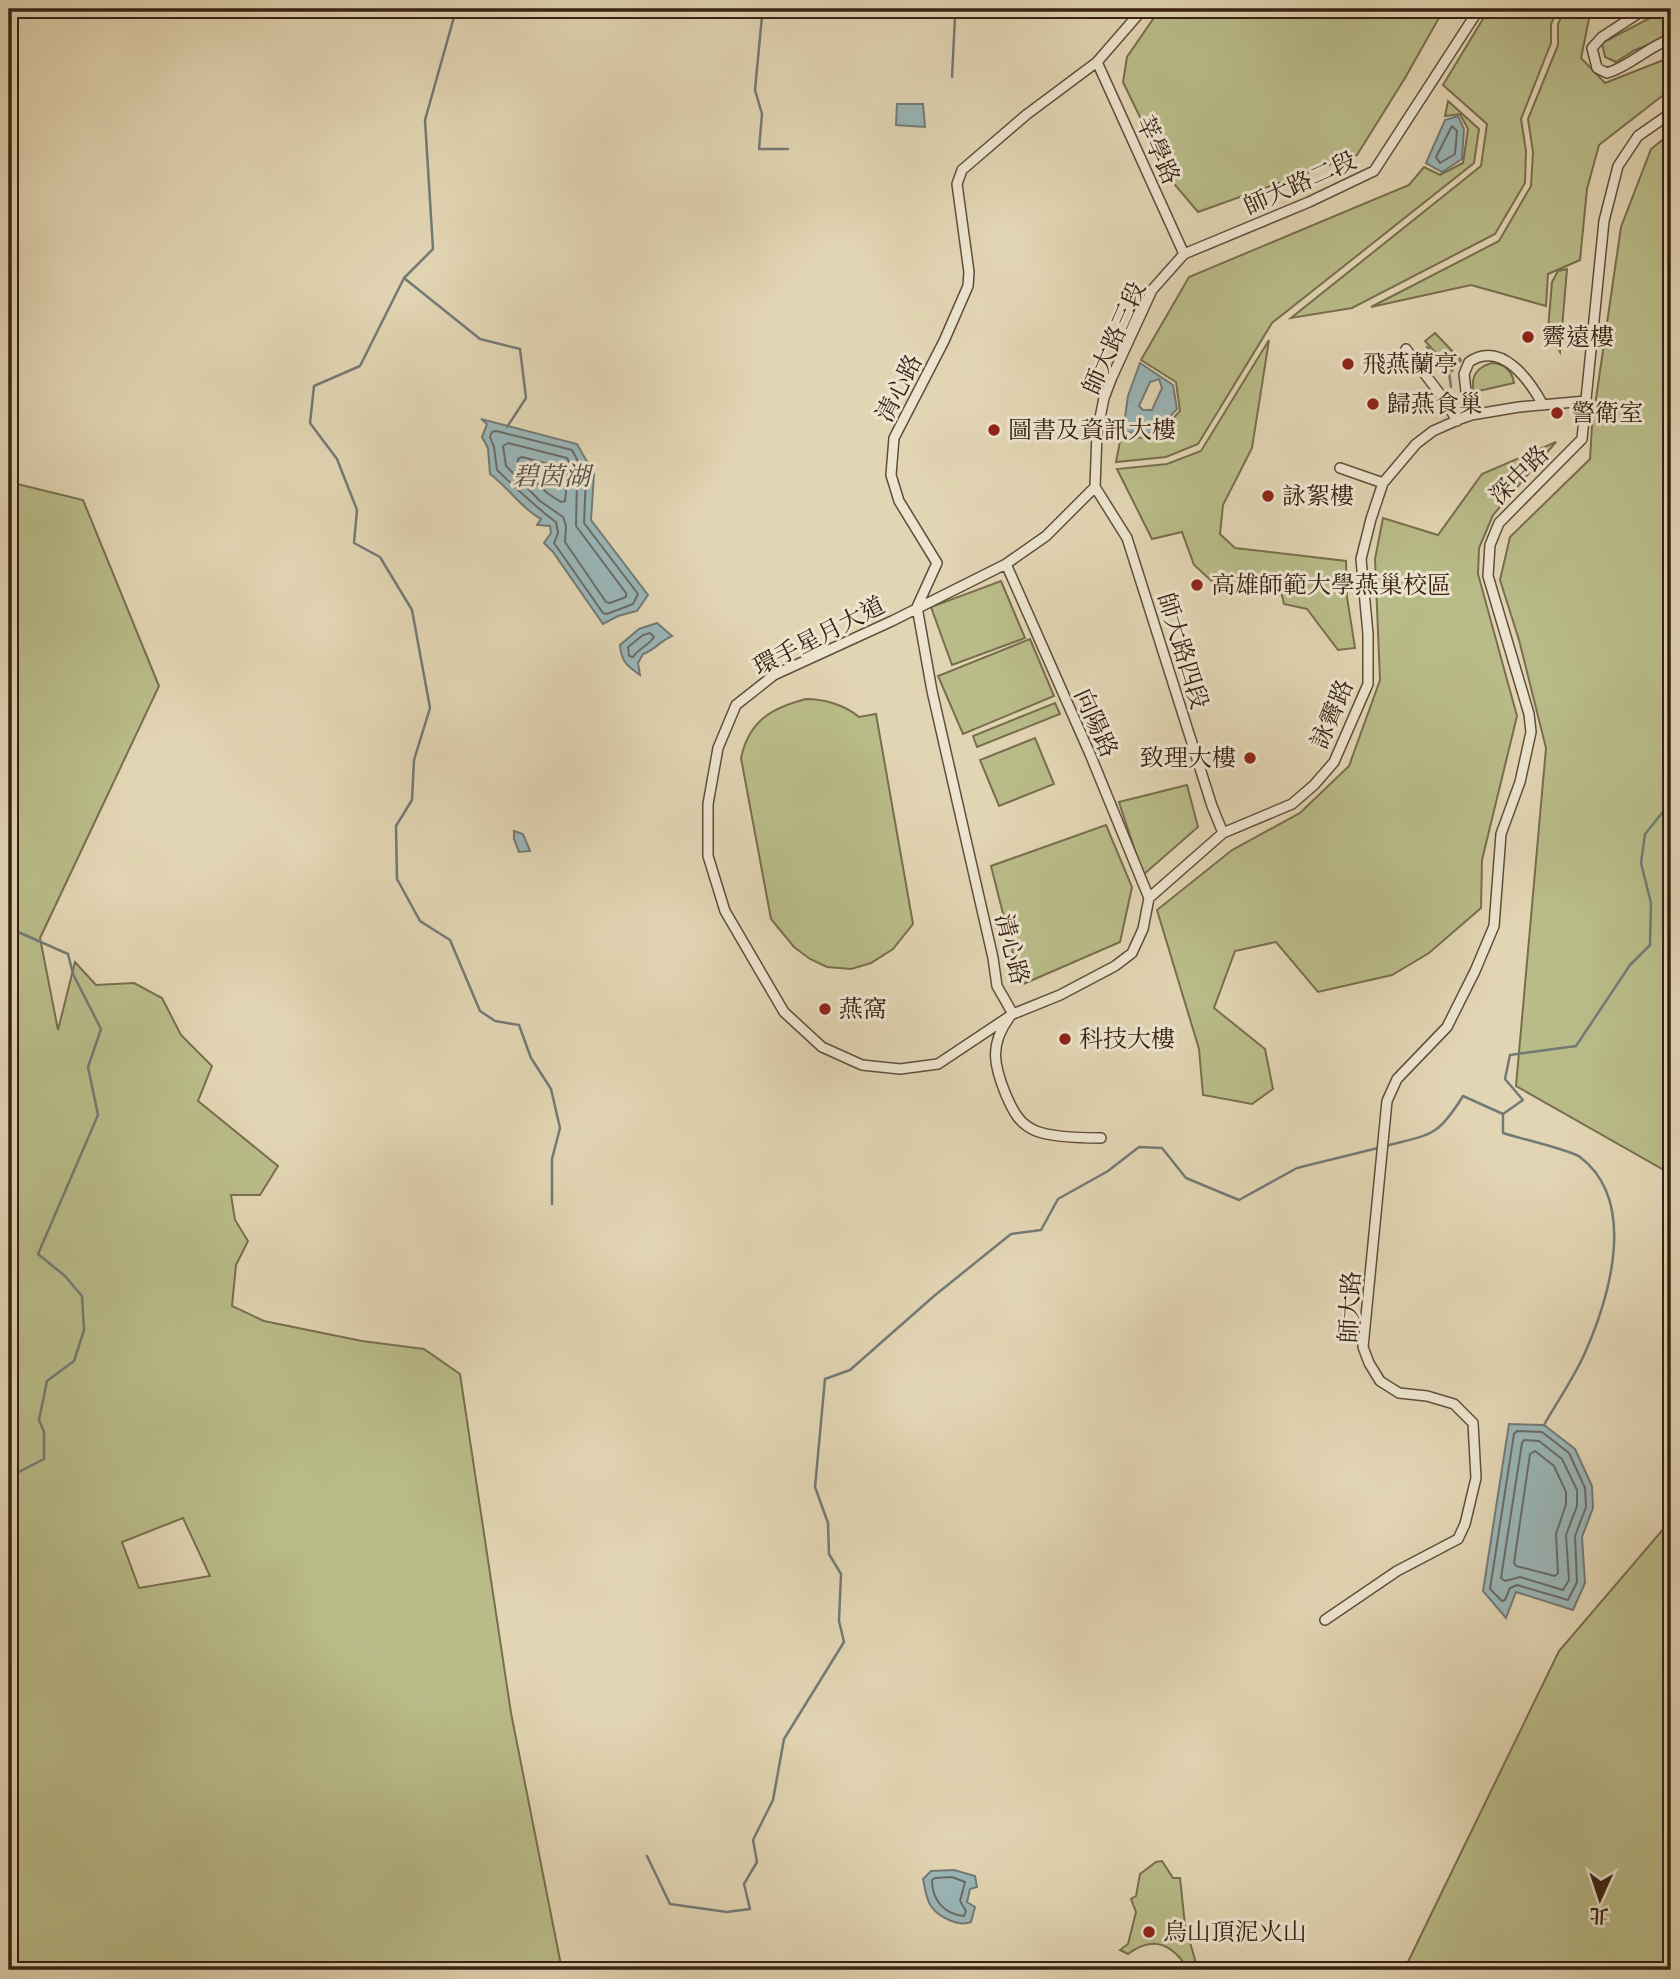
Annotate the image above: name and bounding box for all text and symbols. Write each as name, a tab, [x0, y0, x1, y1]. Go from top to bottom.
street label: 莘學路	[1128, 111, 1187, 190]
street label: 師大路二段	[1239, 144, 1362, 223]
street label: 師大路三段	[1075, 277, 1154, 400]
place label: 霽遠樓	[1542, 321, 1614, 354]
marker: 霽遠樓	[1520, 329, 1536, 345]
place label: 飛燕蘭亭	[1362, 348, 1458, 381]
street label: 清心路	[868, 349, 930, 428]
marker: 飛燕蘭亭	[1340, 356, 1356, 372]
place label: 歸燕食巢	[1387, 388, 1483, 421]
marker: 歸燕食巢	[1365, 396, 1381, 412]
place label: 警衛室	[1571, 397, 1643, 430]
marker: 警衛室	[1549, 405, 1565, 421]
place label: 圖書及資訊大樓	[1008, 414, 1176, 447]
marker: 圖書及資訊大樓	[986, 422, 1002, 438]
street label: 深中路	[1482, 438, 1556, 512]
water label: 碧茵湖	[512, 459, 594, 494]
place label: 詠絮樓	[1282, 480, 1354, 513]
marker: 詠絮樓	[1260, 488, 1276, 504]
place label: 高雄師範大學燕巢校區	[1211, 569, 1451, 602]
marker: 高雄師範大學燕巢校區	[1189, 577, 1205, 593]
street label: 環手星月大道	[748, 589, 891, 684]
street label: 師大路四段	[1149, 589, 1216, 713]
street label: 詠霽路	[1303, 675, 1362, 754]
street label: 向陽路	[1066, 684, 1125, 763]
place label: 致理大樓	[1140, 742, 1236, 775]
marker: 致理大樓	[1242, 750, 1258, 766]
street label: 清心路	[987, 910, 1036, 988]
place label: 燕窩	[839, 993, 887, 1026]
marker: 燕窩	[817, 1001, 833, 1017]
place label: 科技大樓	[1079, 1023, 1175, 1056]
marker: 科技大樓	[1057, 1031, 1073, 1047]
street label: 師大路	[1332, 1270, 1369, 1344]
north arrow	[1564, 1864, 1634, 1934]
text: 北	[1589, 1901, 1609, 1928]
place label: 烏山頂泥火山	[1163, 1916, 1307, 1949]
marker: 烏山頂泥火山	[1141, 1924, 1157, 1940]

